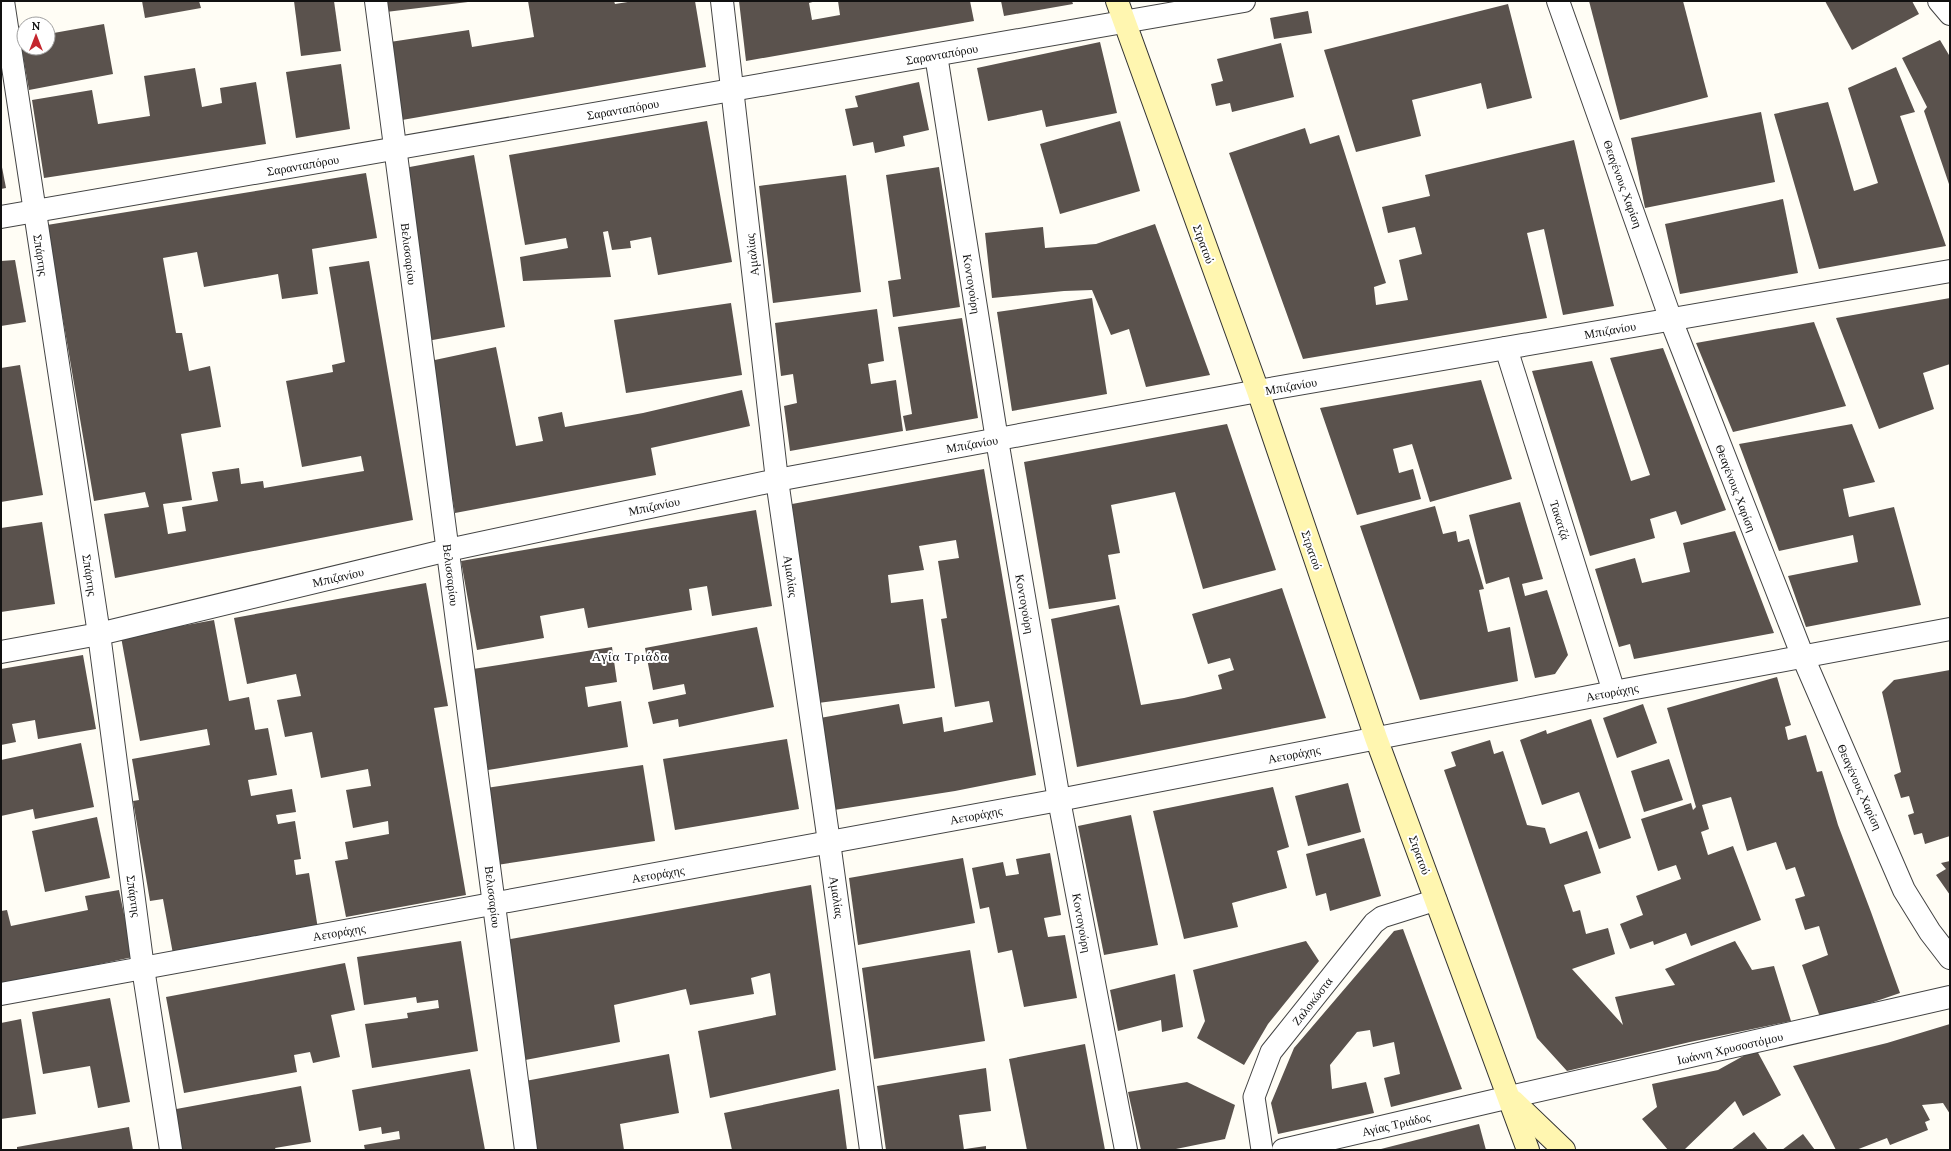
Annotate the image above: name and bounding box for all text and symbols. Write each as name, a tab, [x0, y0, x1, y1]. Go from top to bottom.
north arrow	[16, 16, 56, 56]
text: N	[32, 19, 41, 33]
street label: Σαρανταπόρου	[905, 40, 979, 68]
street label: Σαρανταπόρου	[586, 95, 660, 123]
street label: Θεαγένους Χαρίση	[1600, 138, 1646, 230]
street label: Σαρανταπόρου	[266, 151, 340, 179]
street label: Βελισσαρίου	[398, 222, 420, 286]
street label: Στρατού	[1190, 222, 1218, 266]
street label: Σπάρτης	[30, 233, 52, 277]
street label: Αμαλίας	[742, 233, 762, 277]
street label: Κοντογούρη	[960, 253, 984, 315]
street label: Μπιζανίου	[1583, 318, 1637, 342]
street label: Μπιζανίου	[1264, 374, 1318, 398]
street label: Μπιζανίου	[945, 432, 999, 456]
street label: Θεαγένους Χαρίση	[1712, 442, 1760, 534]
street label: Μπιζανίου	[627, 493, 681, 519]
street label: Τακατζά	[1547, 498, 1574, 542]
street label: Στρατού	[1298, 528, 1326, 572]
street label: Βελισσαρίου	[440, 543, 462, 607]
street label: Σπάρτης	[79, 553, 101, 597]
street label: Αμαλίας	[781, 554, 801, 598]
street label: Μπιζανίου	[311, 564, 365, 590]
street label: Κοντογούρη	[1012, 573, 1038, 635]
district label: Αγία Τριάδα	[592, 648, 668, 665]
street label: Αετοράχης	[1584, 680, 1640, 704]
street label: Αετοράχης	[1266, 742, 1322, 766]
street label: Θεαγένους Χαρίση	[1834, 742, 1886, 832]
street label: Αετοράχης	[948, 803, 1004, 827]
street label: Στρατού	[1406, 833, 1434, 877]
street label: Αετοράχης	[631, 862, 686, 886]
street label: Βελισσαρίου	[482, 865, 504, 929]
street label: Σπάρτης	[124, 874, 144, 918]
street label: Αμαλίας	[827, 875, 847, 919]
street label: Κοντογούρη	[1069, 892, 1095, 954]
street label: Αετοράχης	[312, 920, 367, 944]
street label: Ζαλοκώστα	[1289, 973, 1336, 1028]
street label: Ιωάννη Χρυσοστόμου	[1676, 1029, 1784, 1067]
street label: Αγίας Τριάδος	[1360, 1109, 1432, 1139]

